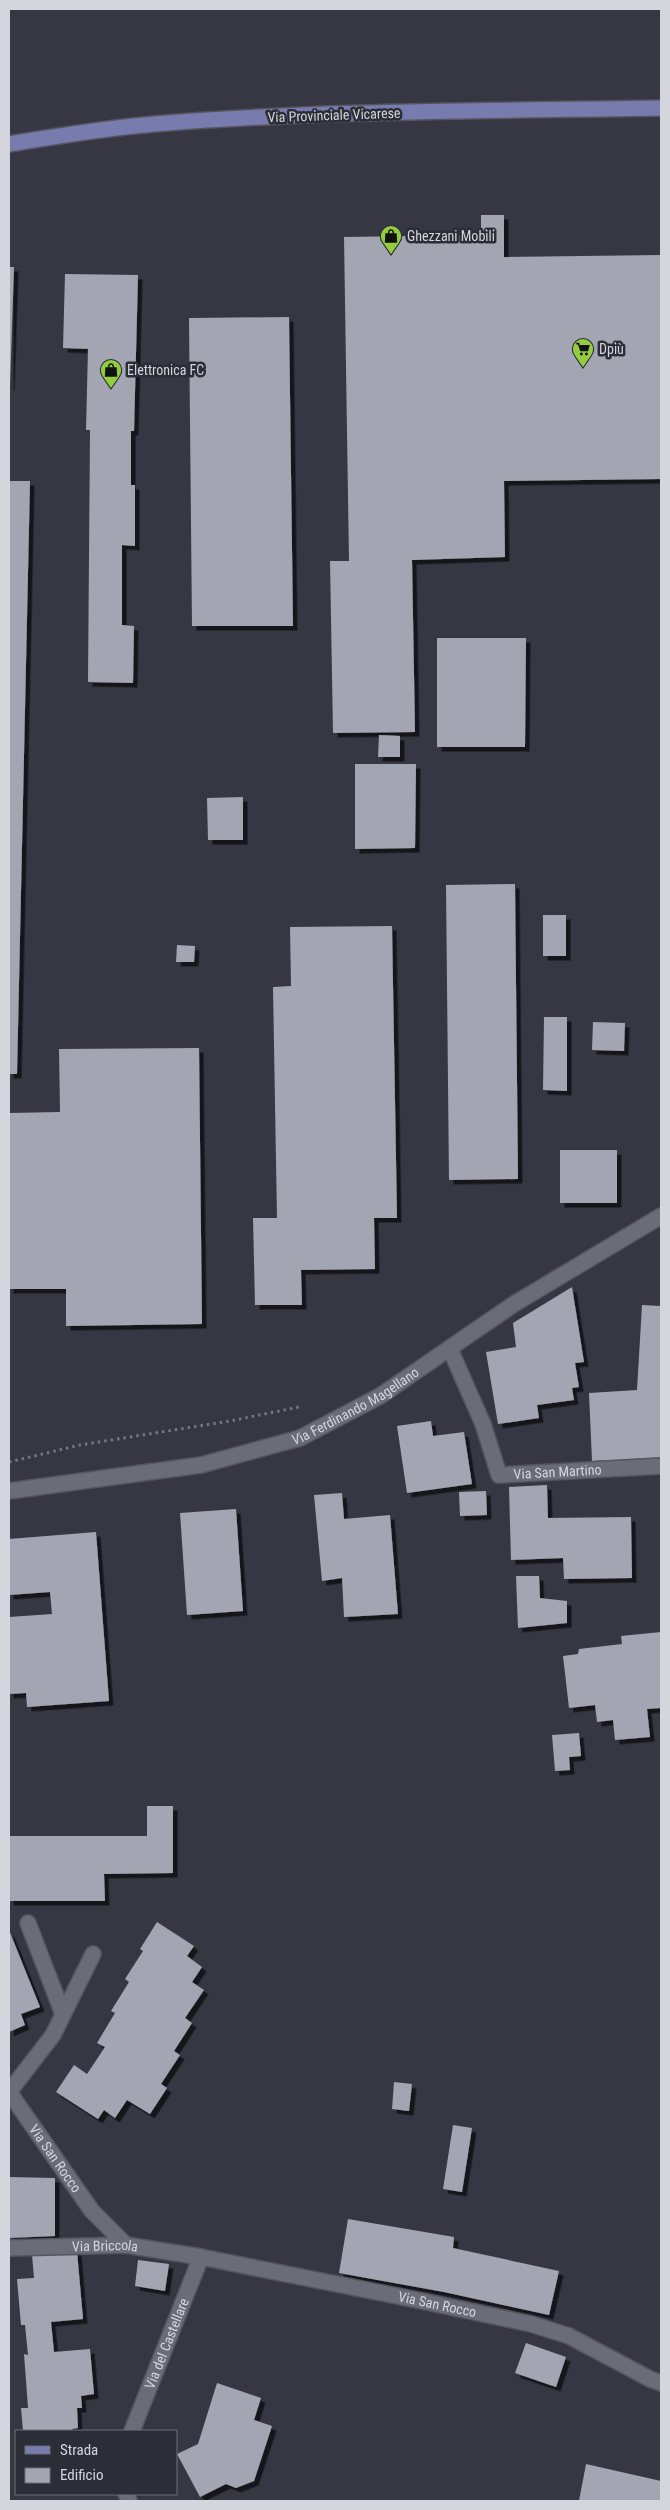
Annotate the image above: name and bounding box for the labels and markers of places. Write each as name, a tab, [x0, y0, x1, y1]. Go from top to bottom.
shop icon: Ghezzani Mobili	[379, 224, 403, 255]
place label: Ghezzani Mobili	[407, 228, 495, 244]
supermarket icon: Dpiù	[571, 337, 595, 368]
place label: Dpiù	[599, 341, 624, 357]
shop icon: Elettronica FC	[99, 358, 123, 389]
place label: Elettronica FC	[127, 362, 204, 378]

